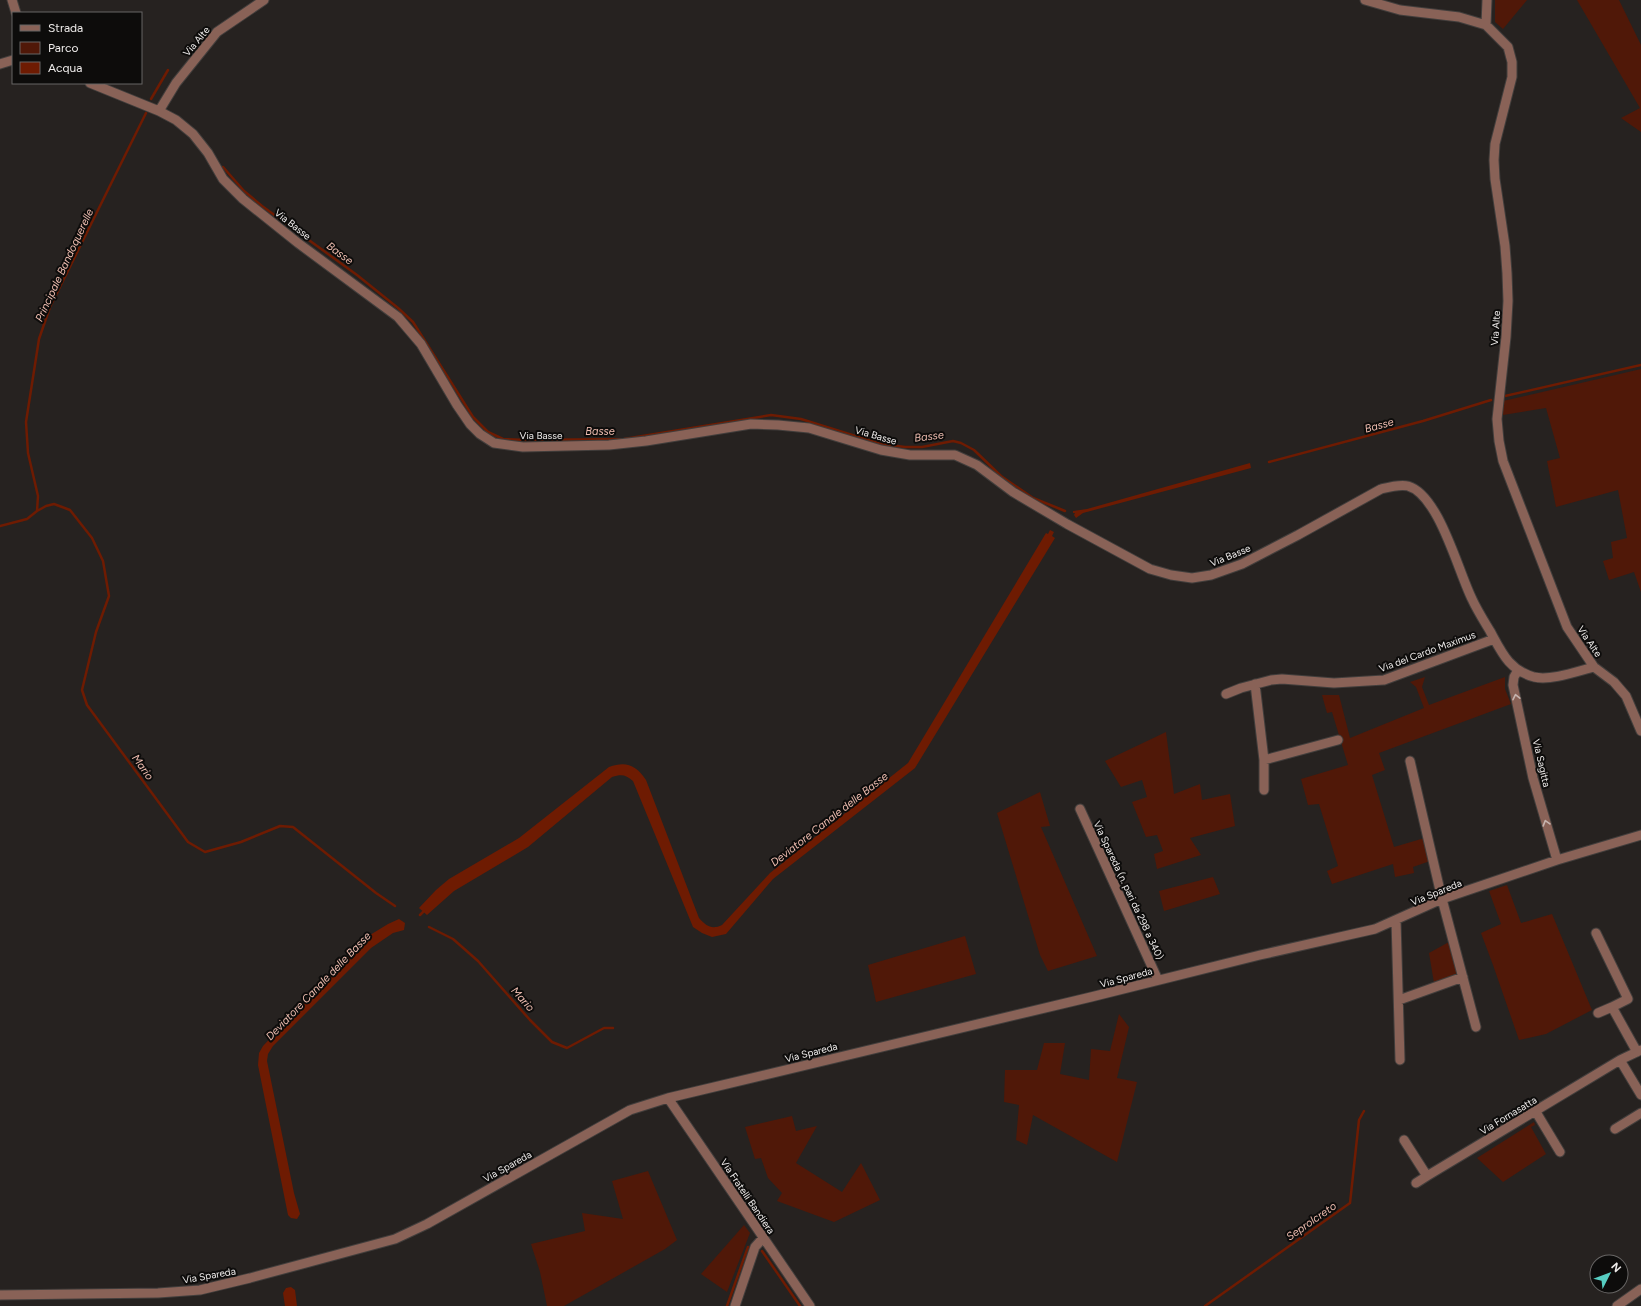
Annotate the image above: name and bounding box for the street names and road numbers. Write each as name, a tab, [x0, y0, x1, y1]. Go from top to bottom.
street label: Via Alte	[180, 23, 213, 59]
street label: Via Basse	[272, 206, 314, 243]
street label: Via Alte	[1488, 310, 1503, 346]
street label: Via Basse	[853, 423, 899, 448]
street label: Via Basse	[520, 429, 563, 442]
street label: Via Basse	[1208, 541, 1253, 570]
street label: Via Alte	[1574, 623, 1605, 660]
street label: Via del Cardo Maximus	[1377, 628, 1478, 675]
street label: Via Sagitta	[1530, 738, 1553, 788]
street label: Via Spareda (n. pari da 298 a 340)	[1091, 819, 1166, 962]
street label: Via Spareda	[1409, 876, 1464, 909]
street label: Via Spareda	[1098, 964, 1154, 991]
street label: Via Spareda	[783, 1040, 839, 1065]
street label: Via Fornasatta	[1477, 1093, 1539, 1138]
street label: Via Spareda	[481, 1148, 534, 1185]
street label: Via Fratelli Bandiera	[718, 1156, 778, 1236]
street label: Via Spareda	[181, 1264, 237, 1287]

